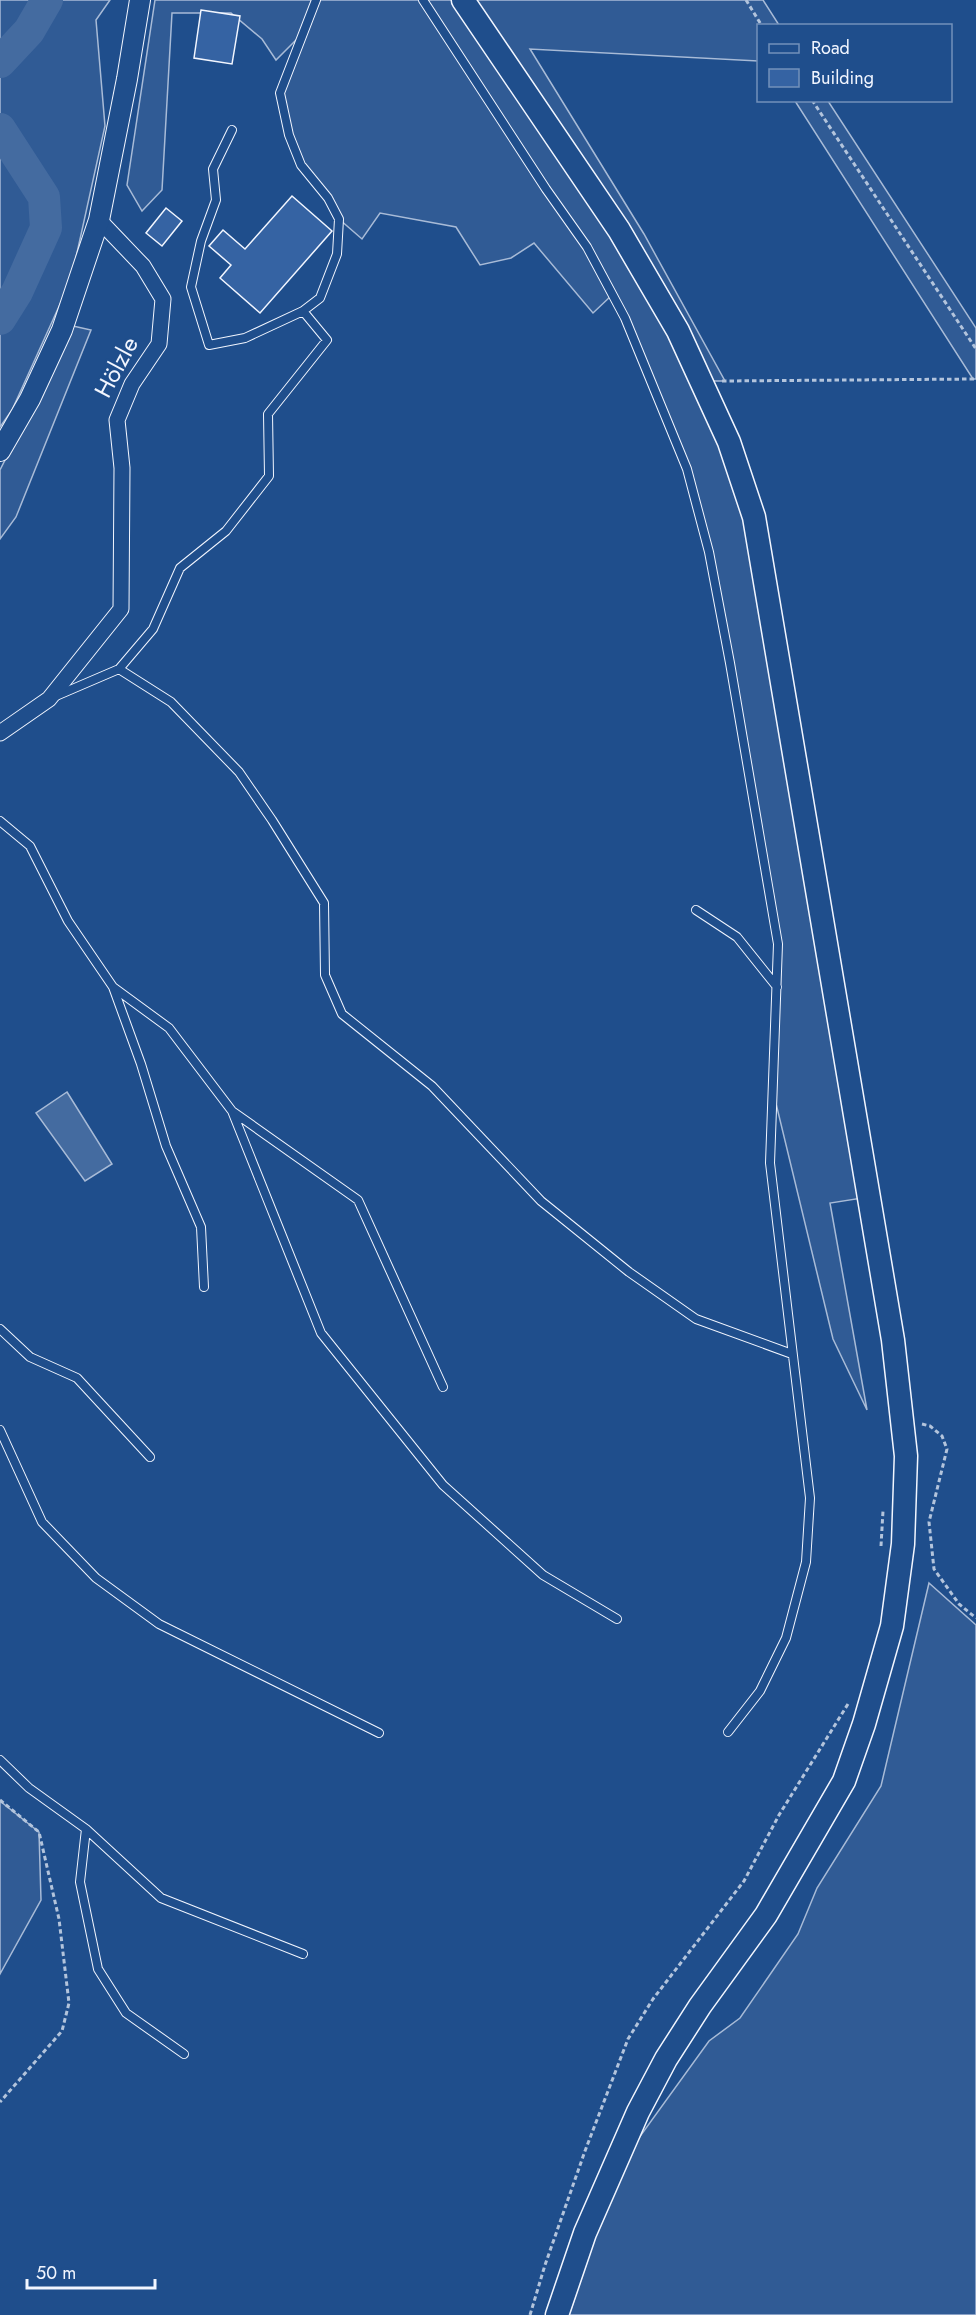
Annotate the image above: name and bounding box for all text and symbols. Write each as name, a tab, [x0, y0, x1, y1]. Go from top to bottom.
legend	[757, 24, 952, 102]
text: Road	[811, 35, 850, 61]
text: Building	[811, 65, 874, 91]
street label: Hölzle	[85, 330, 147, 404]
scale bar	[27, 2252, 154, 2290]
text: 50 m	[36, 2260, 76, 2286]

